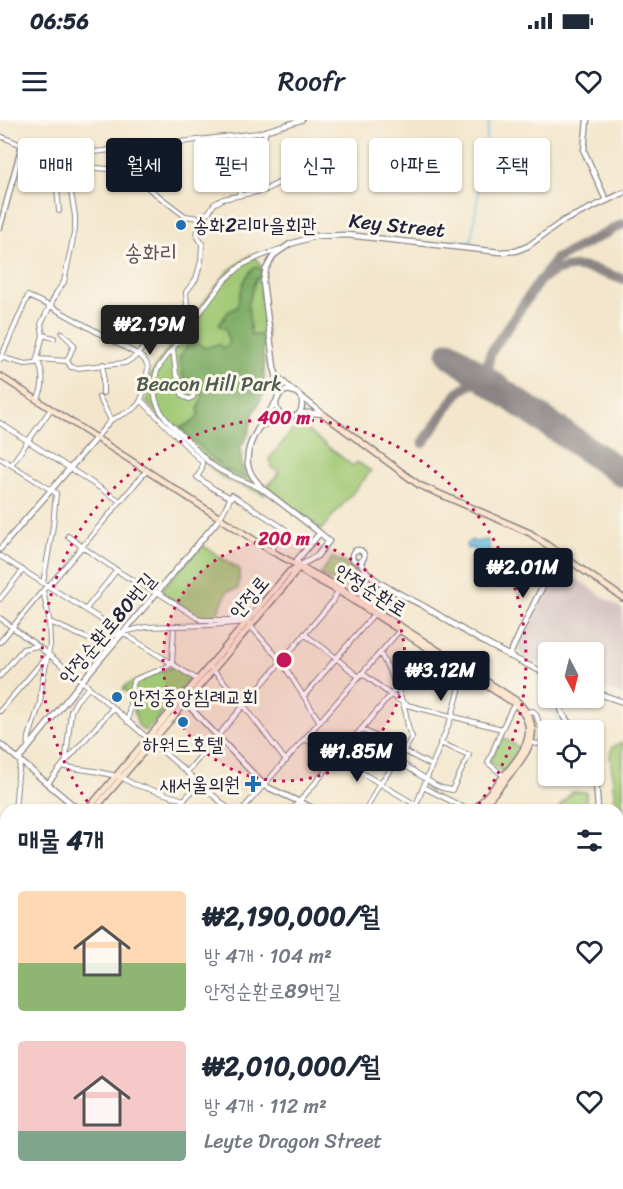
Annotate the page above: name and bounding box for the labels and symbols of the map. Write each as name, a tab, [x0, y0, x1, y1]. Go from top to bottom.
street label: Key Street	[347, 203, 447, 248]
place label: 송화2리마을회관	[193, 208, 317, 243]
marker: 송화2리마을회관	[174, 218, 188, 232]
district label: 송화리	[124, 233, 178, 272]
pin: ₩2.19M	[101, 305, 199, 356]
park label: Beacon Hill Park	[136, 367, 282, 402]
text: 400 m	[257, 402, 310, 434]
text: 200 m	[257, 523, 310, 555]
pin: ₩2.01M	[474, 548, 572, 599]
street label: 안정순환로	[327, 554, 414, 627]
street label: 안정순환로80번길	[50, 564, 165, 692]
street label: 안정로	[220, 568, 278, 627]
north arrow	[538, 642, 604, 708]
centre of rings	[274, 650, 294, 670]
pin: ₩3.12M	[392, 651, 490, 702]
place label: 안정중앙침례교회	[129, 680, 258, 715]
marker: 안정중앙침례교회	[110, 690, 124, 704]
marker: 하워드호텔	[176, 715, 190, 729]
place label: 하워드호텔	[143, 727, 223, 762]
pin: ₩1.85M	[308, 732, 406, 783]
place label: 새서울의원	[160, 767, 240, 802]
marker: 새서울의원	[244, 775, 262, 793]

